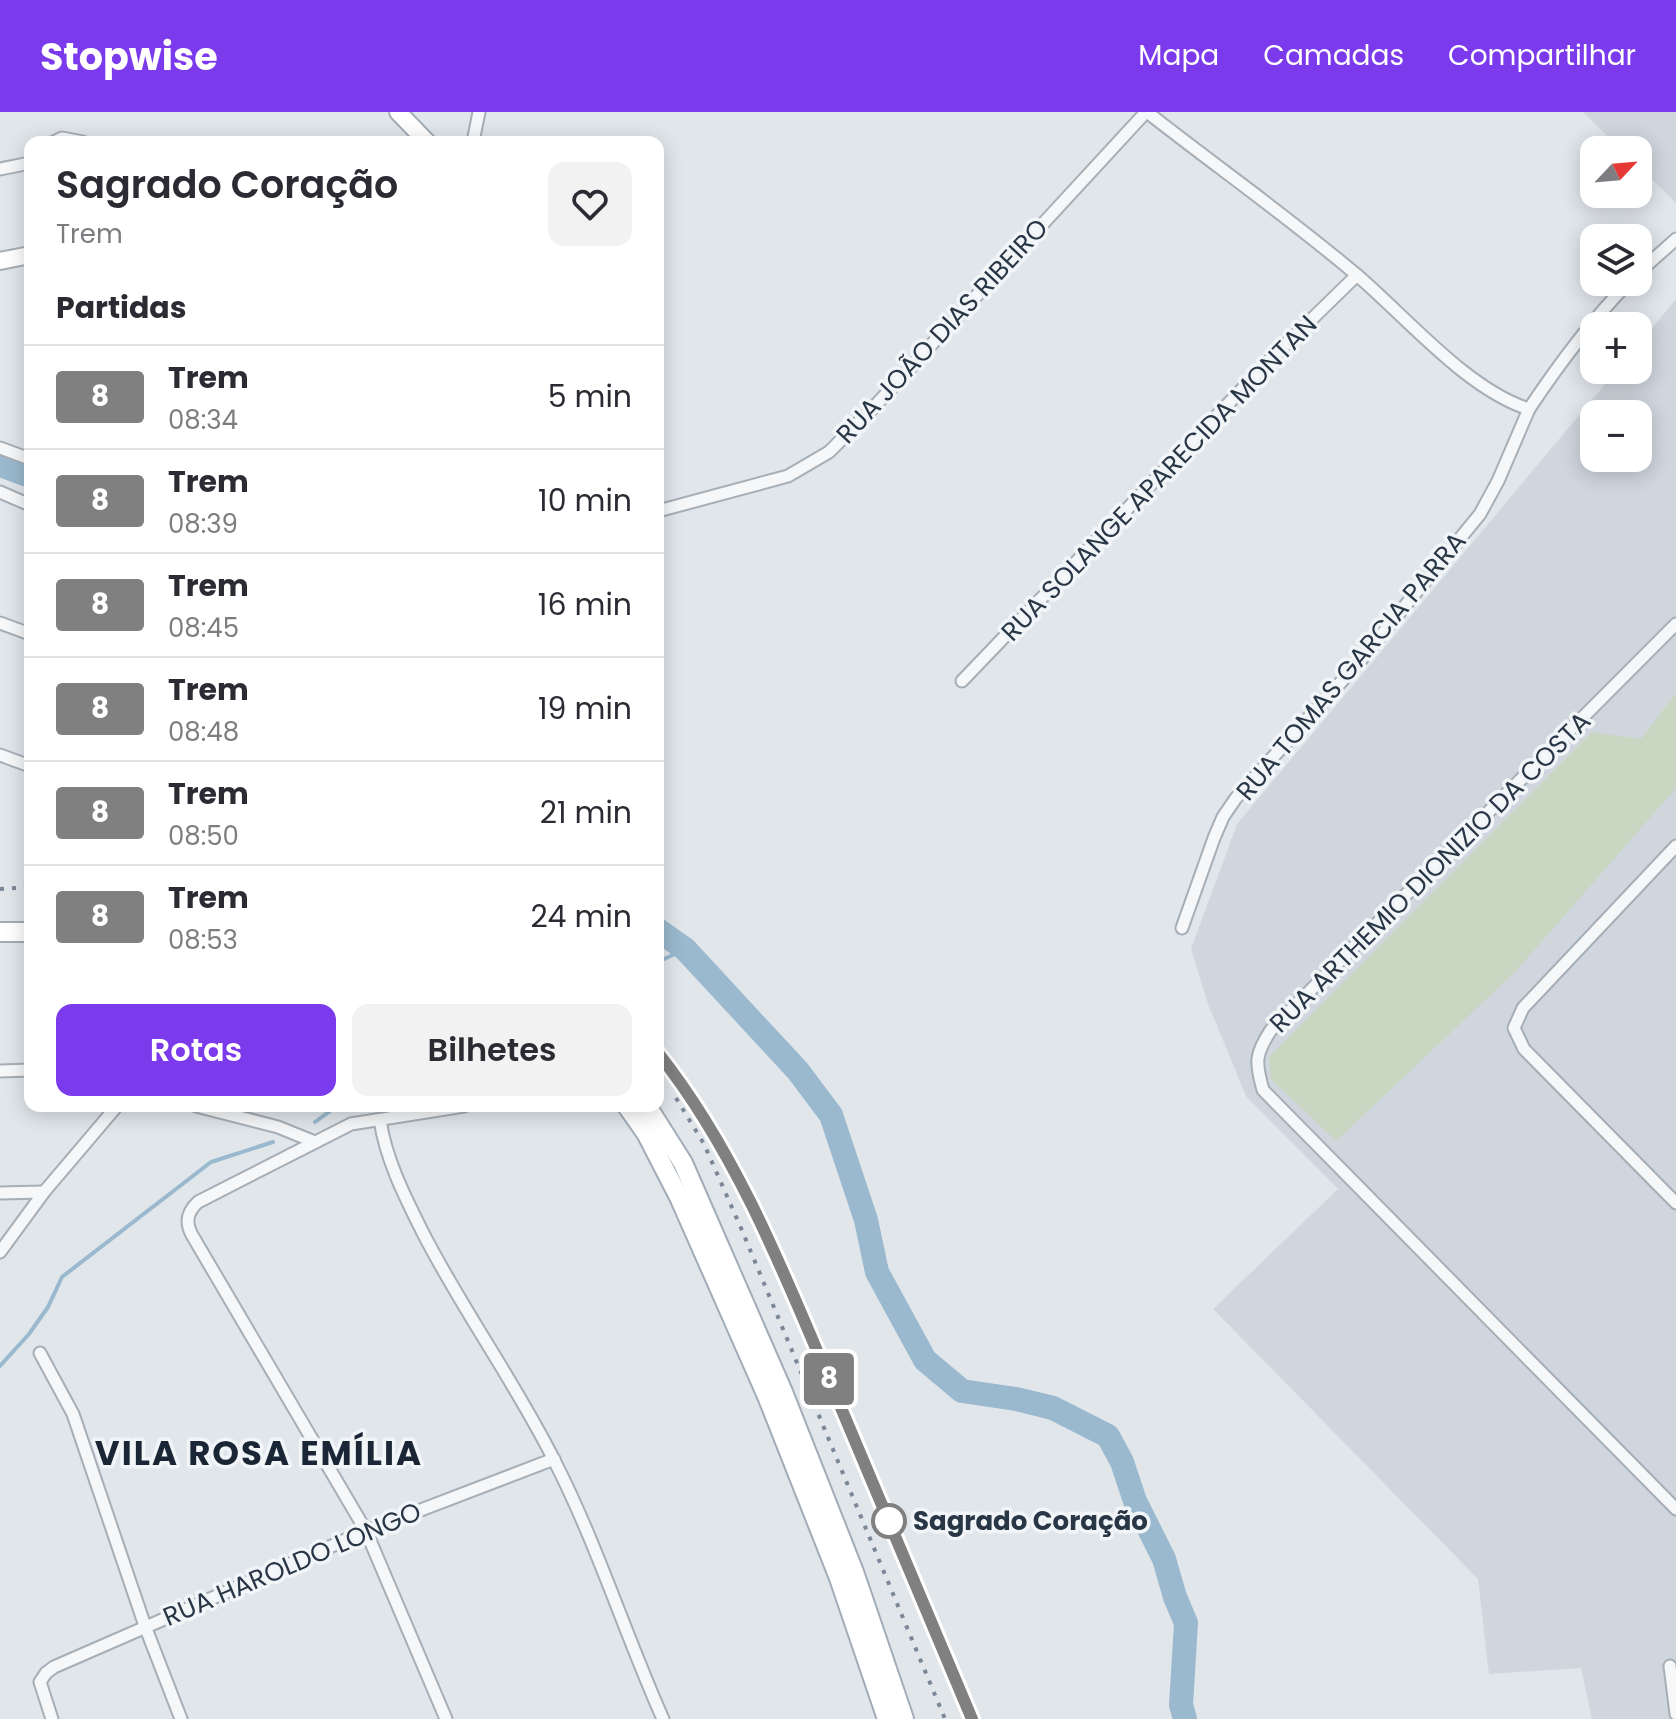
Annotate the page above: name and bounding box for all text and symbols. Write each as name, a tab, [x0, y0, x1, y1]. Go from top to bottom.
text: Stopwise	[40, 30, 218, 83]
text: Mapa	[1138, 36, 1219, 75]
text: Camadas	[1263, 36, 1404, 75]
text: Compartilhar	[1448, 36, 1636, 75]
north arrow	[1580, 136, 1652, 208]
map controls	[1580, 136, 1652, 472]
text: Sagrado Coração	[56, 158, 398, 211]
button: heart	[548, 162, 632, 246]
street label: RUA JOÃO DIAS RIBEIRO	[828, 211, 1056, 451]
text: Trem	[56, 216, 123, 252]
button: layers	[1580, 224, 1652, 296]
text: Partidas	[56, 286, 186, 329]
street label: RUA SOLANGE APARECIDA MONTAN	[993, 307, 1325, 649]
button: +	[1580, 312, 1652, 384]
text: Trem	[168, 356, 249, 399]
text: 5 min	[548, 375, 632, 418]
text: 8	[91, 377, 109, 416]
button: −	[1580, 400, 1652, 472]
text: 08:34	[168, 402, 238, 438]
text: Trem	[168, 460, 249, 503]
text: 10 min	[538, 479, 632, 522]
text: 8	[91, 481, 109, 520]
text: 08:39	[168, 506, 238, 542]
street label: RUA TOMAS GARCIA PARRA	[1228, 524, 1474, 808]
text: Trem	[168, 564, 249, 607]
text: 16 min	[538, 583, 632, 626]
text: 8	[91, 585, 109, 624]
text: 08:45	[168, 610, 239, 646]
text: Trem	[168, 668, 249, 711]
text: 19 min	[538, 687, 632, 730]
text: 8	[91, 689, 109, 728]
street label: RUA ARTHEMIO DIONIZIO DA COSTA	[1261, 703, 1599, 1041]
text: 08:48	[168, 714, 239, 750]
text: Trem	[168, 772, 249, 815]
text: 21 min	[540, 791, 632, 834]
text: 8	[91, 793, 109, 832]
text: 08:50	[168, 818, 239, 854]
text: Trem	[168, 876, 249, 919]
text: 24 min	[530, 895, 632, 938]
text: 8	[91, 897, 109, 936]
text: 08:53	[168, 922, 238, 958]
button: Rotas	[56, 1004, 336, 1096]
button: Bilhetes	[352, 1004, 632, 1096]
line badge: 8	[803, 1353, 855, 1405]
text: 8	[820, 1359, 838, 1398]
district label: VILA ROSA EMÍLIA	[95, 1429, 423, 1477]
street label: RUA HAROLDO LONGO	[157, 1493, 427, 1635]
place label: Sagrado Coração	[913, 1503, 1148, 1539]
marker: Sagrado Coração	[872, 1504, 906, 1538]

